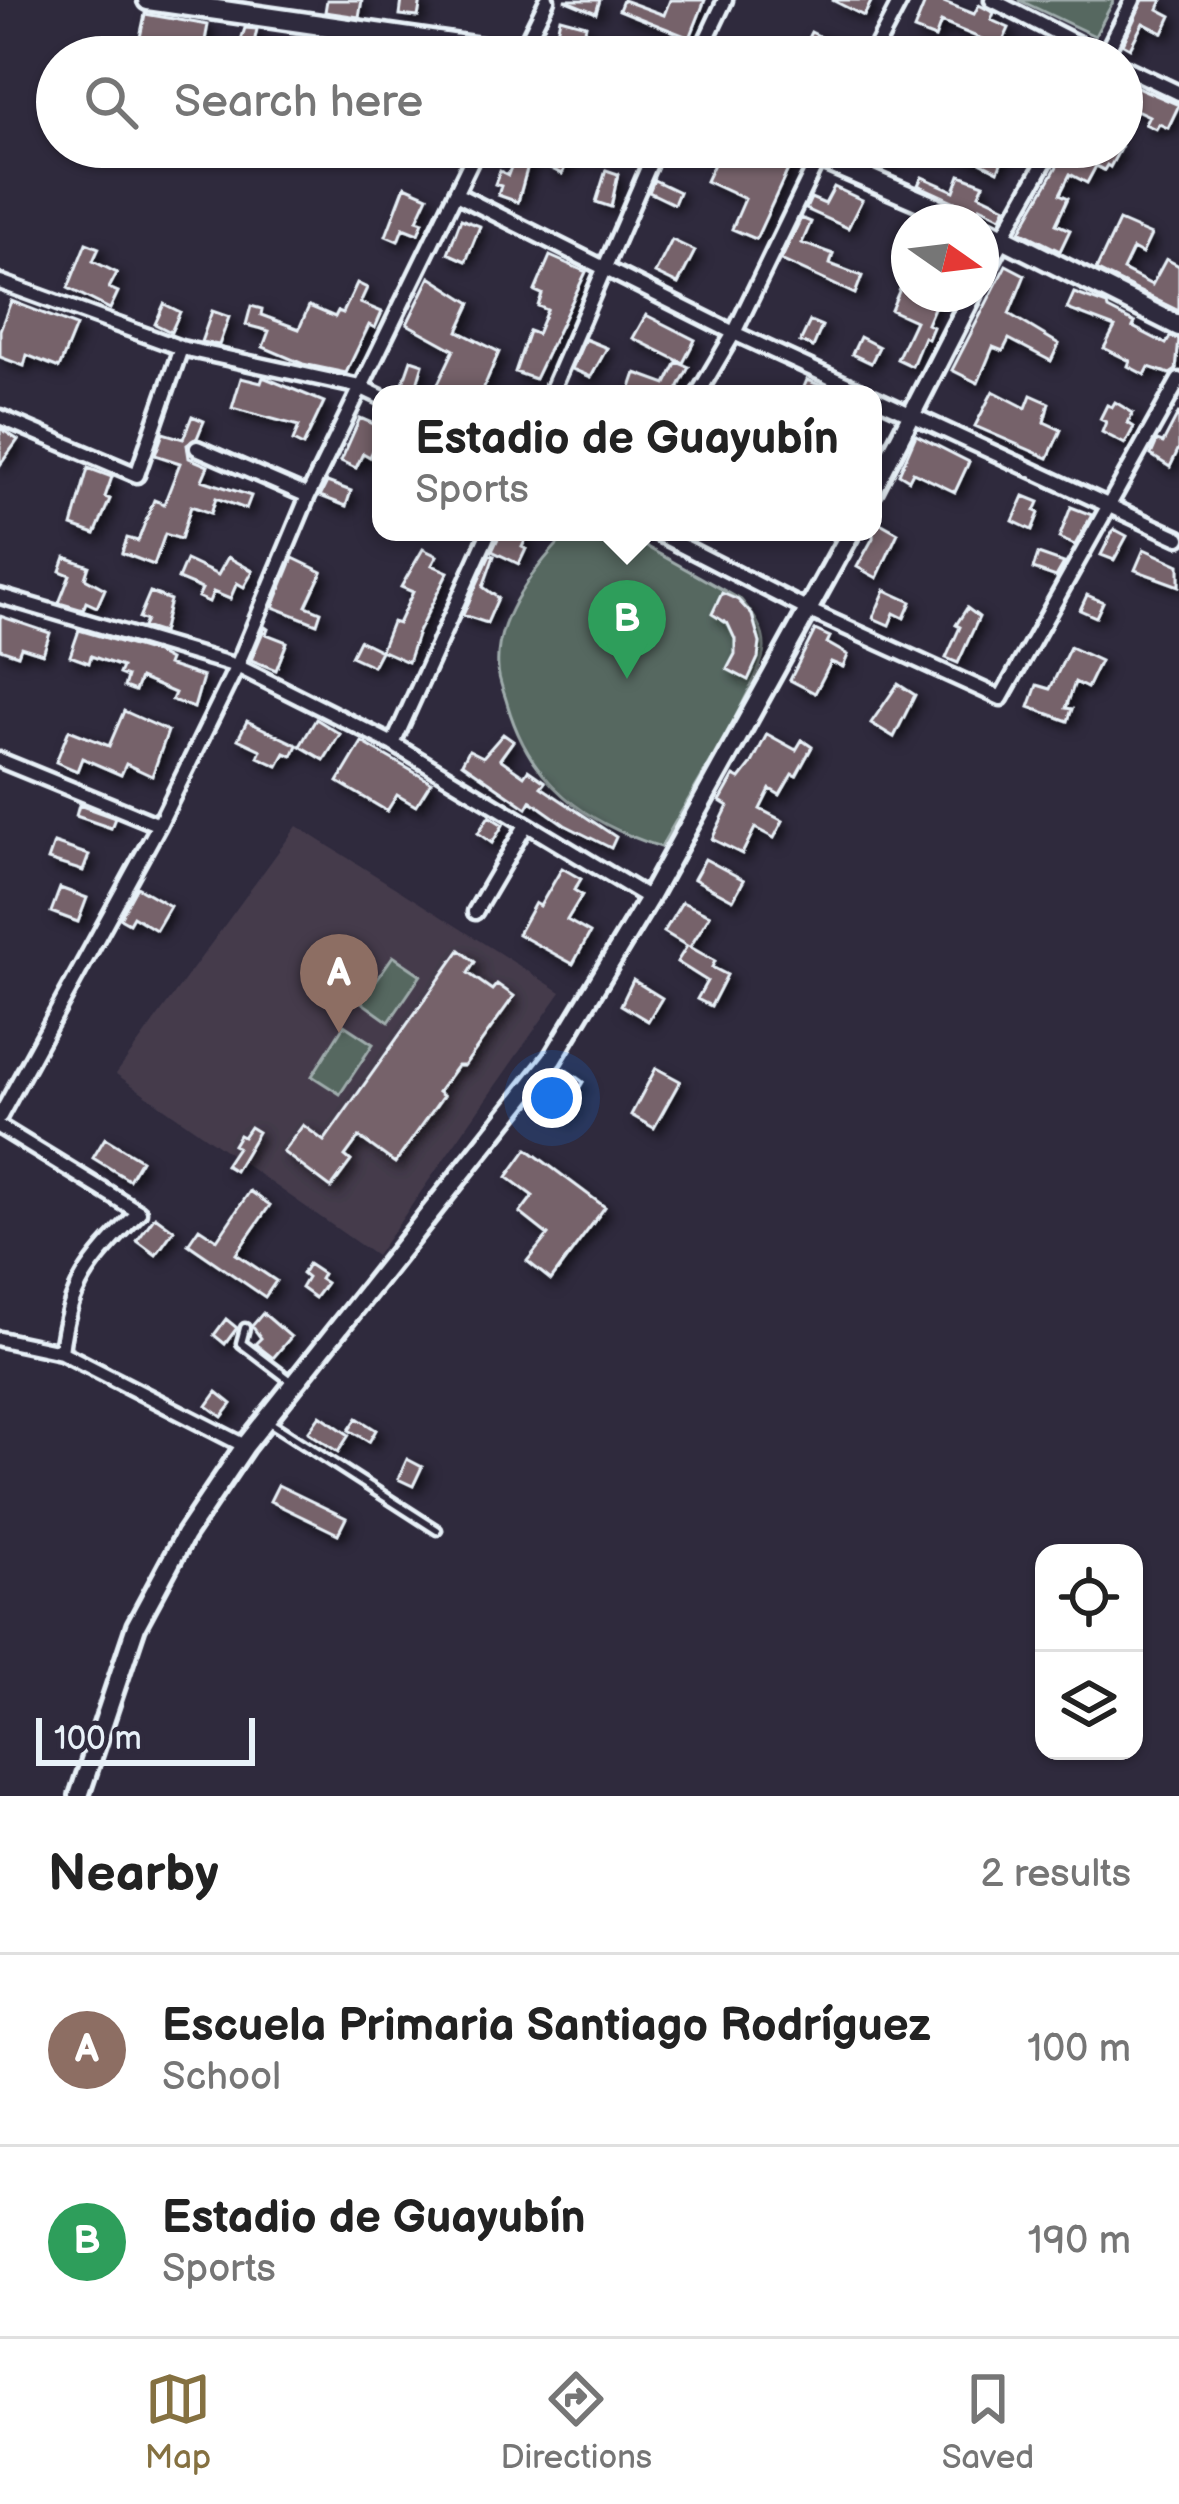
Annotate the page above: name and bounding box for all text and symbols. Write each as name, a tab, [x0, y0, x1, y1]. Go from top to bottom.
search box	[36, 36, 1143, 168]
icon: search	[78, 69, 144, 135]
text: Search here	[174, 75, 423, 130]
north arrow	[891, 204, 999, 312]
popup	[372, 385, 882, 541]
text: Estadio de Guayubín	[415, 412, 839, 467]
text: Sports	[415, 467, 529, 514]
pin: B	[588, 580, 666, 679]
pin: A	[300, 934, 378, 1033]
your location	[522, 1068, 582, 1128]
map controls	[1035, 1544, 1143, 1760]
button: locate	[1035, 1544, 1143, 1652]
button: layers	[1035, 1652, 1143, 1760]
scale bar	[36, 1712, 255, 1765]
text: 100 m	[54, 1719, 142, 1759]
text: Nearby	[48, 1844, 219, 1905]
text: 2 results	[980, 1851, 1131, 1898]
text: Escuela Primaria Santiago Rodríguez	[162, 1999, 931, 2054]
text: A	[75, 2026, 99, 2073]
text: 100 m	[1027, 2026, 1131, 2073]
text: School	[162, 2054, 281, 2101]
text: Estadio de Guayubín	[162, 2191, 586, 2246]
text: B	[73, 2218, 101, 2265]
text: 190 m	[1028, 2218, 1131, 2265]
text: Sports	[162, 2246, 276, 2293]
tab: Map	[145, 2366, 211, 2478]
tab: Directions	[500, 2366, 652, 2478]
tab: Saved	[942, 2366, 1034, 2478]

